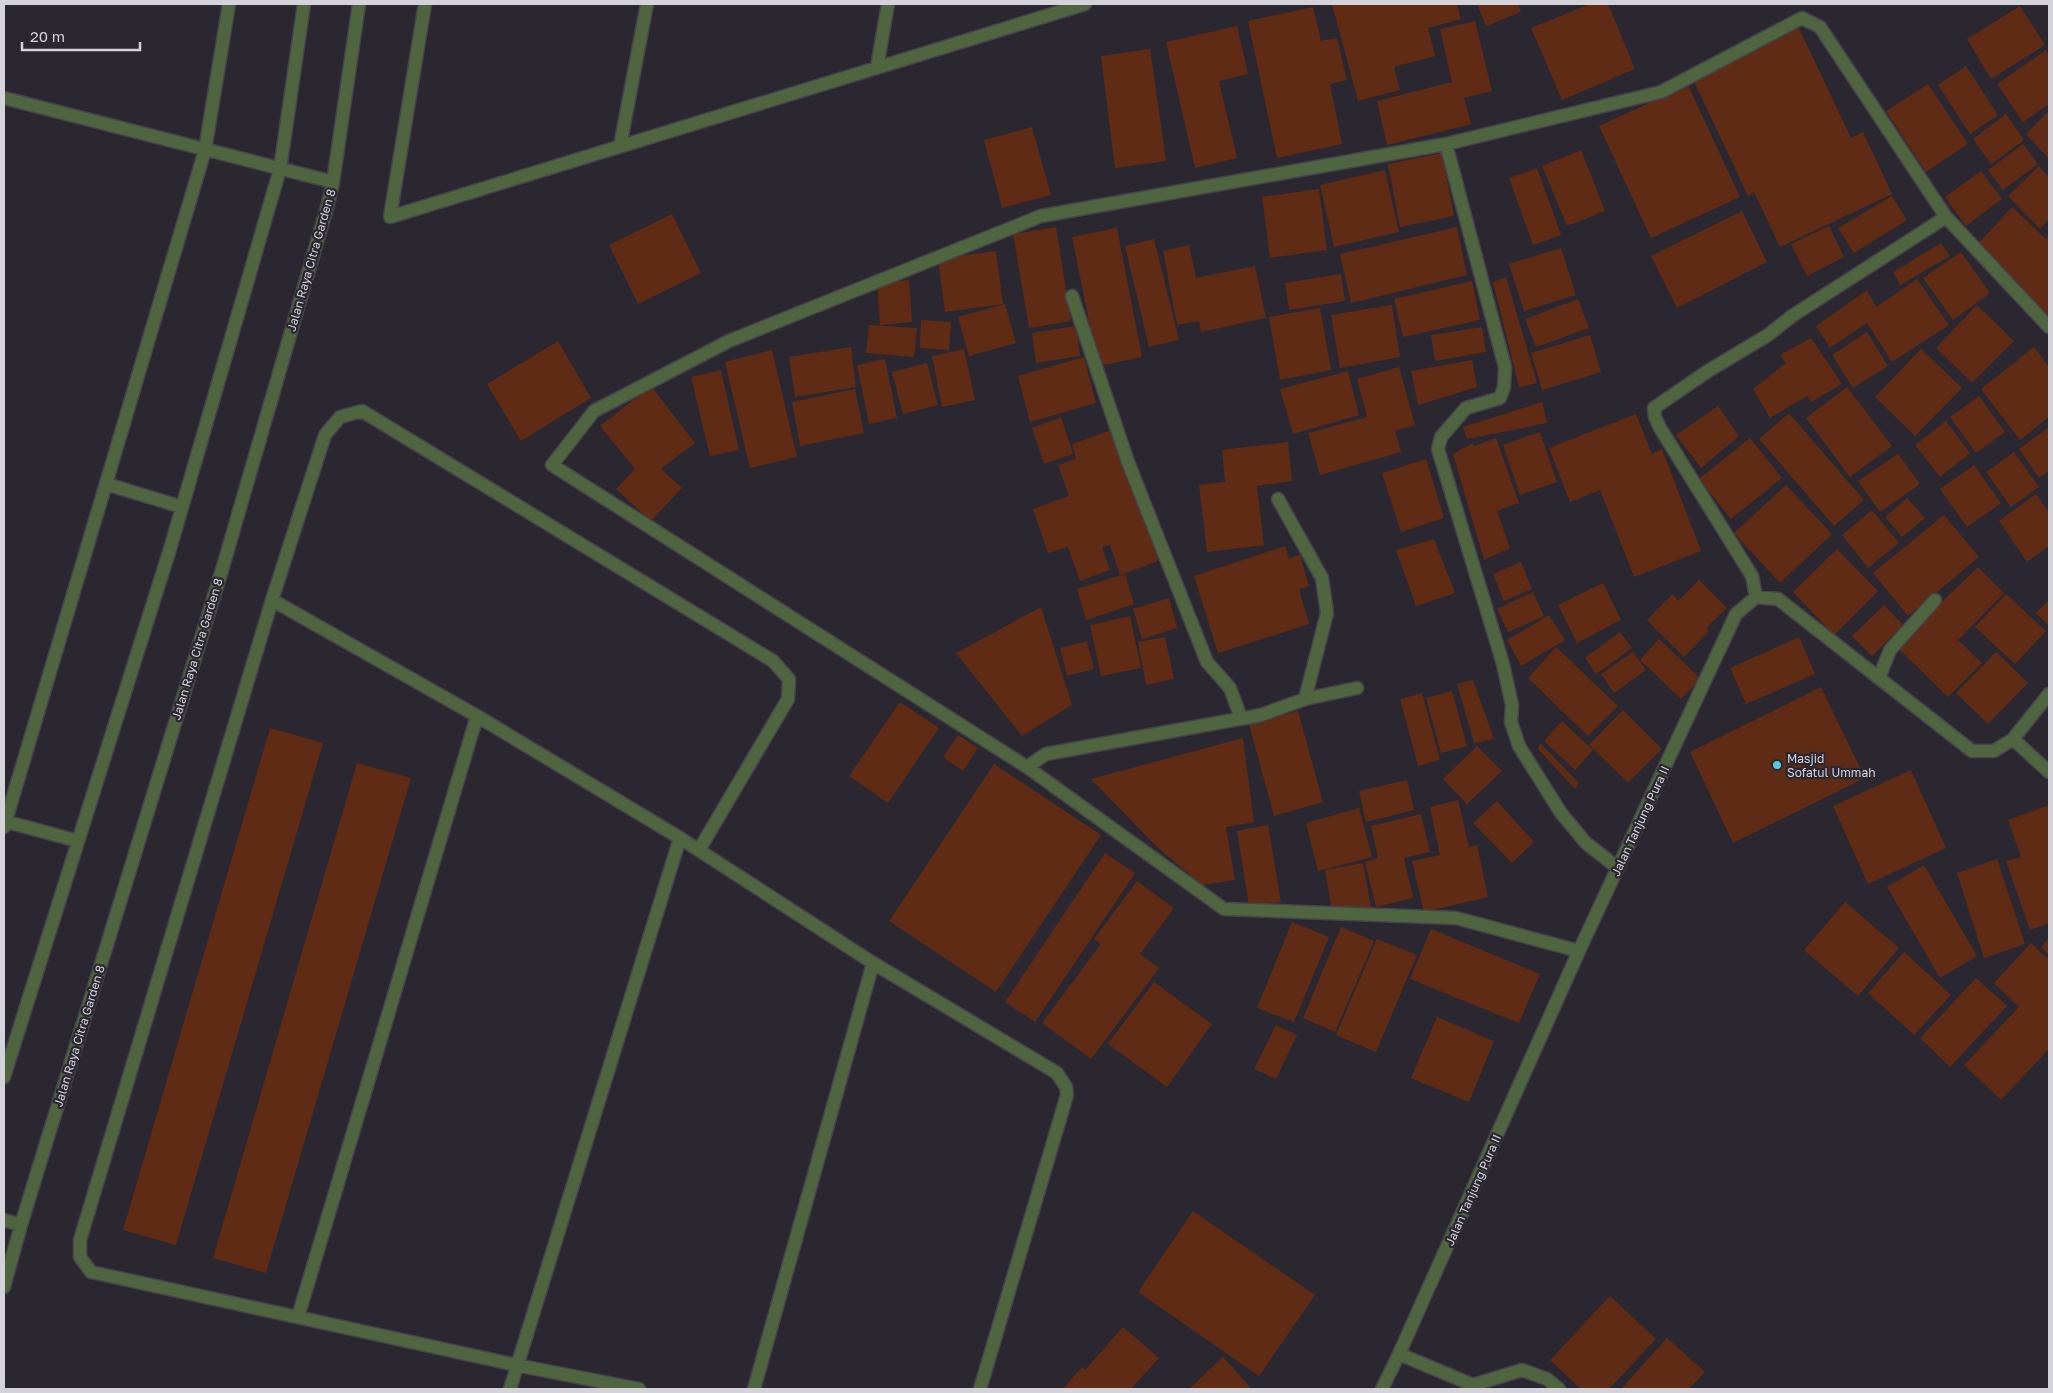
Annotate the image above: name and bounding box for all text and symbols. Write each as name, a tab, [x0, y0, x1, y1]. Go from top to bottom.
scale bar	[22, 20, 140, 52]
text: 20 m	[30, 27, 65, 45]
street label: Jalan Raya Citra Garden 8	[283, 187, 339, 333]
street label: Jalan Raya Citra Garden 8	[168, 576, 226, 722]
place label: Masjid Sofatul Ummah	[1787, 751, 1876, 780]
marker: Masjid Sofatul Ummah	[1771, 759, 1783, 771]
street label: Jalan Tanjung Pura II	[1608, 763, 1672, 879]
street label: Jalan Raya Citra Garden 8	[50, 963, 108, 1109]
street label: Jalan Tanjung Pura II	[1442, 1132, 1504, 1248]

